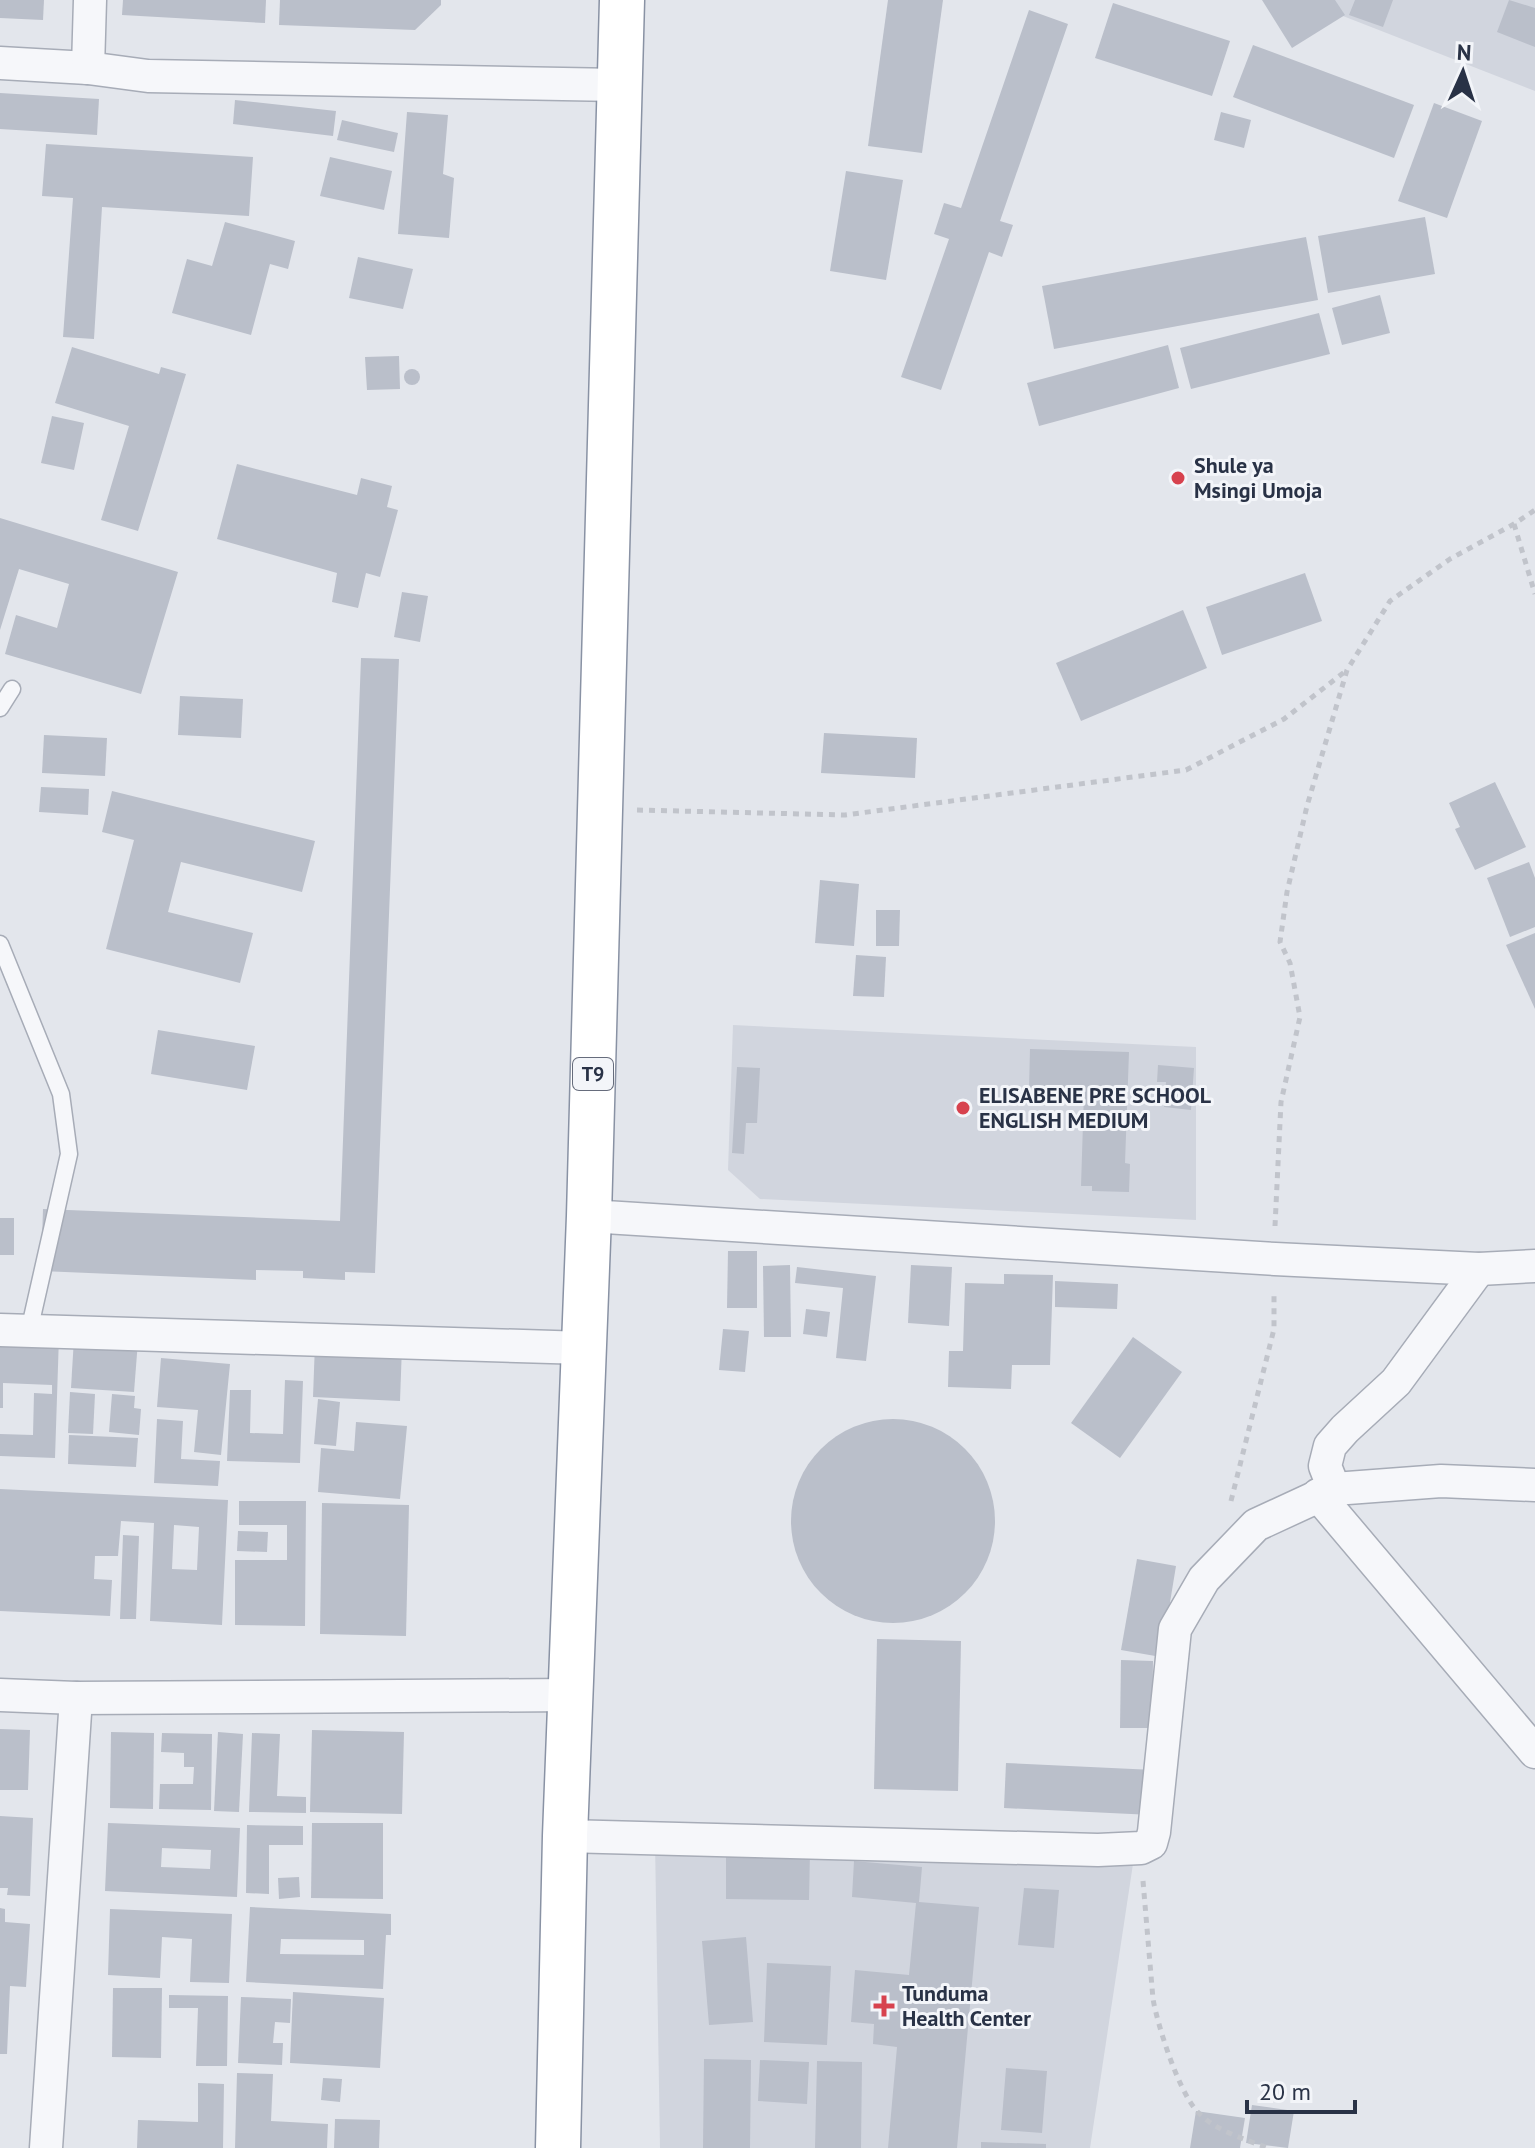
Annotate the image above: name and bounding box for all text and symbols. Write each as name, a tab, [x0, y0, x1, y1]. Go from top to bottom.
north arrow	[1423, 32, 1503, 112]
text: N	[1456, 38, 1472, 66]
place label: Shule ya Msingi Umoja	[1194, 451, 1322, 504]
marker: Shule ya Msingi Umoja	[1169, 469, 1187, 487]
road number: T9	[573, 1058, 613, 1090]
place label: ELISABENE PRE SCHOOL ENGLISH MEDIUM	[979, 1081, 1212, 1134]
marker: ELISABENE PRE SCHOOL ENGLISH MEDIUM	[954, 1099, 972, 1117]
place label: Tunduma Health Center	[902, 1979, 1031, 2032]
marker: Tunduma Health Center	[873, 1995, 895, 2017]
scale bar	[1247, 2064, 1355, 2114]
text: 20 m	[1259, 2076, 1311, 2107]

